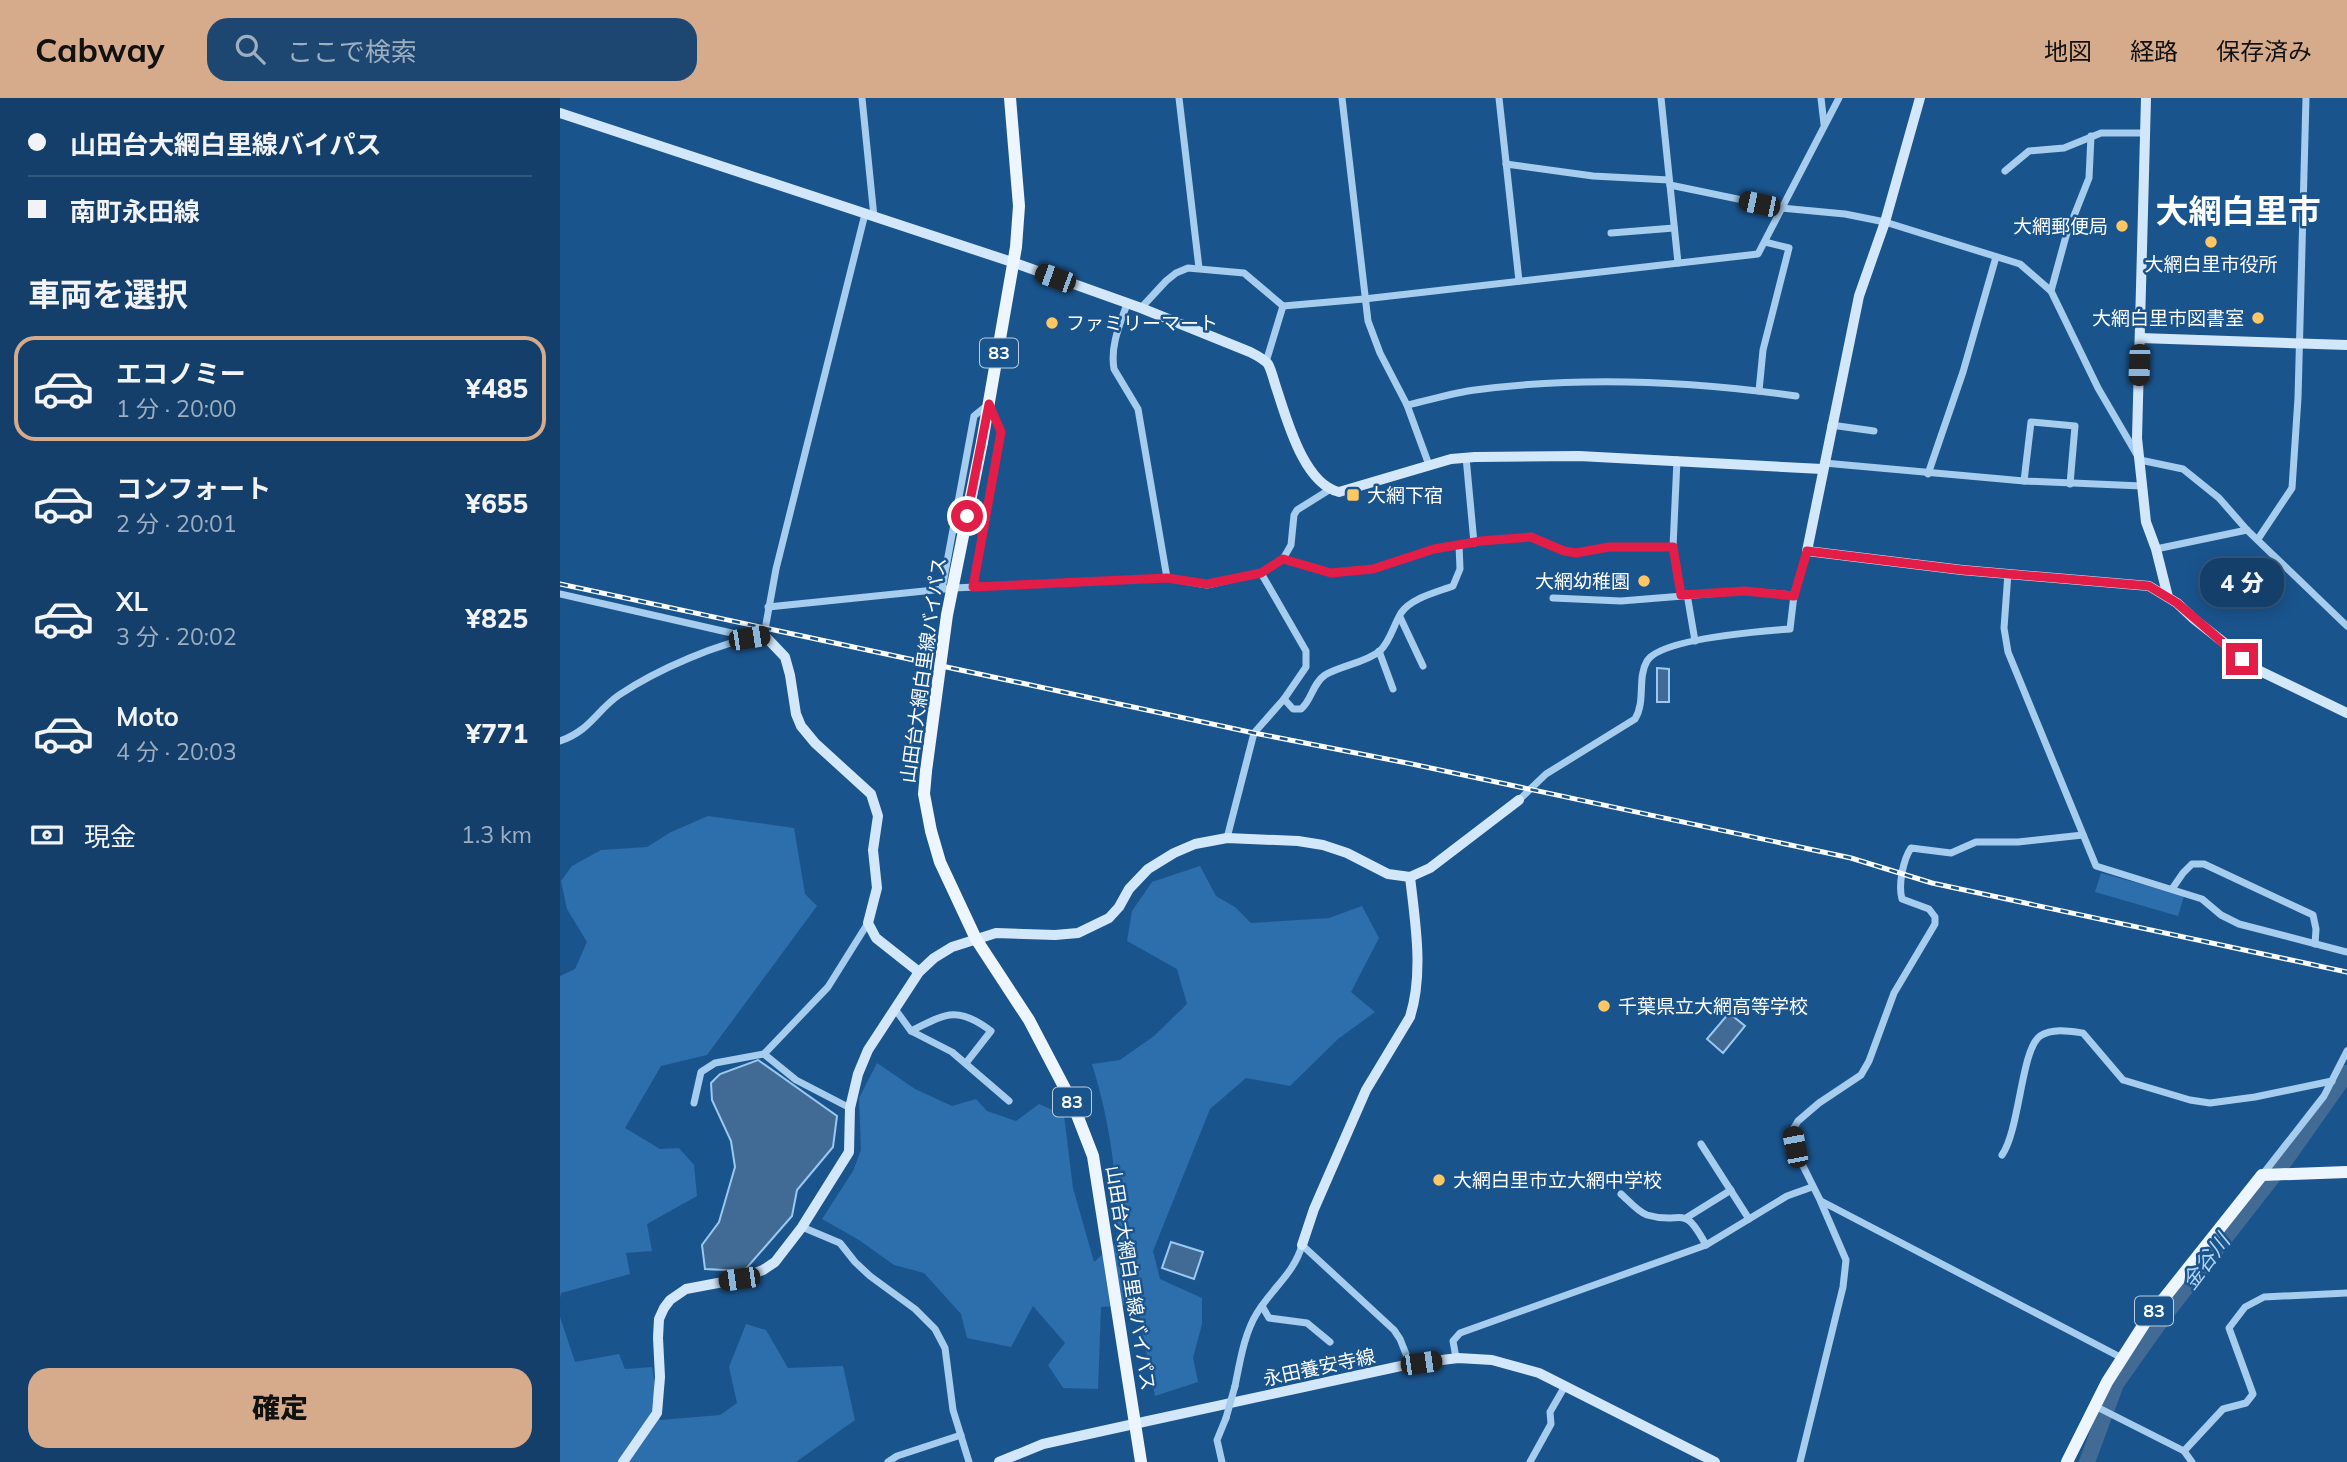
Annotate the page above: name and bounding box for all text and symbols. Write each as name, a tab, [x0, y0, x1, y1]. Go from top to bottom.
search box	[207, 18, 697, 81]
text: Cabway	[35, 29, 165, 70]
icon: search	[231, 30, 269, 68]
text: ここで検索	[287, 35, 417, 68]
text: 地図	[2044, 36, 2092, 66]
text: 経路	[2130, 36, 2178, 66]
text: 保存済み	[2216, 36, 2312, 66]
text: 山田台大網白里線バイパス	[70, 128, 381, 161]
car	[1737, 189, 1782, 219]
district label: 大網白里市	[2156, 190, 2321, 231]
text: 南町永田線	[70, 195, 200, 228]
place label: 大網郵便局	[2013, 214, 2108, 238]
marker: 大網郵便局	[2114, 218, 2130, 234]
marker: 大網白里市役所	[2203, 234, 2219, 250]
place label: 大網白里市役所	[2144, 252, 2278, 276]
car	[1032, 261, 1079, 295]
text: 車両を選択	[28, 274, 188, 314]
place label: 大網白里市図書室	[2092, 306, 2244, 330]
marker: 大網白里市図書室	[2250, 310, 2266, 326]
place label: ファミリーマート	[1066, 311, 1218, 335]
marker: ファミリーマート	[1044, 315, 1060, 331]
road number: 83	[980, 339, 1018, 368]
car	[2128, 344, 2151, 386]
icon: car	[32, 357, 95, 420]
text: エコノミー	[116, 357, 246, 390]
text: ¥485	[466, 372, 528, 405]
text: 1 分 · 20:00	[116, 394, 237, 423]
icon: car	[32, 472, 95, 535]
text: コンフォート	[116, 472, 271, 505]
place label: 大網下宿	[1367, 483, 1443, 507]
text: ¥655	[466, 487, 528, 520]
marker: 大網下宿	[1345, 487, 1361, 503]
route start	[951, 500, 983, 532]
text: 2 分 · 20:01	[116, 509, 237, 538]
street label: 山田台大網白里線バイパス	[895, 556, 951, 784]
callout: 4 分	[2200, 558, 2284, 606]
text: 4 分	[2220, 568, 2264, 597]
place label: 大網幼稚園	[1535, 569, 1630, 593]
marker: 大網幼稚園	[1636, 573, 1652, 589]
text: XL	[116, 585, 148, 618]
icon: car	[32, 587, 95, 650]
text: ¥825	[466, 602, 528, 635]
text: 3 分 · 20:02	[116, 622, 237, 651]
car	[727, 624, 772, 652]
route end	[2226, 643, 2258, 675]
text: Moto	[116, 700, 179, 733]
icon: car	[32, 702, 95, 765]
text: ¥771	[466, 717, 528, 750]
text: 4 分 · 20:03	[116, 737, 237, 766]
icon: cash	[28, 816, 66, 854]
text: 現金	[84, 820, 136, 853]
text: 1.3 km	[461, 820, 532, 849]
place label: 千葉県立大網高等学校	[1618, 994, 1808, 1018]
marker: 千葉県立大網高等学校	[1596, 998, 1612, 1014]
road number: 83	[1053, 1087, 1091, 1116]
car	[1781, 1124, 1810, 1170]
street label: 山田台大網白里線バイパス	[1101, 1164, 1161, 1392]
place label: 大網白里市立大網中学校	[1453, 1168, 1662, 1192]
marker: 大網白里市立大網中学校	[1431, 1172, 1447, 1188]
water label: 金谷川	[2176, 1227, 2236, 1294]
car	[717, 1266, 762, 1292]
road number: 83	[2135, 1296, 2173, 1326]
street label: 永田養安寺線	[1261, 1343, 1377, 1391]
car	[1399, 1350, 1444, 1376]
button: 確定	[28, 1368, 532, 1448]

